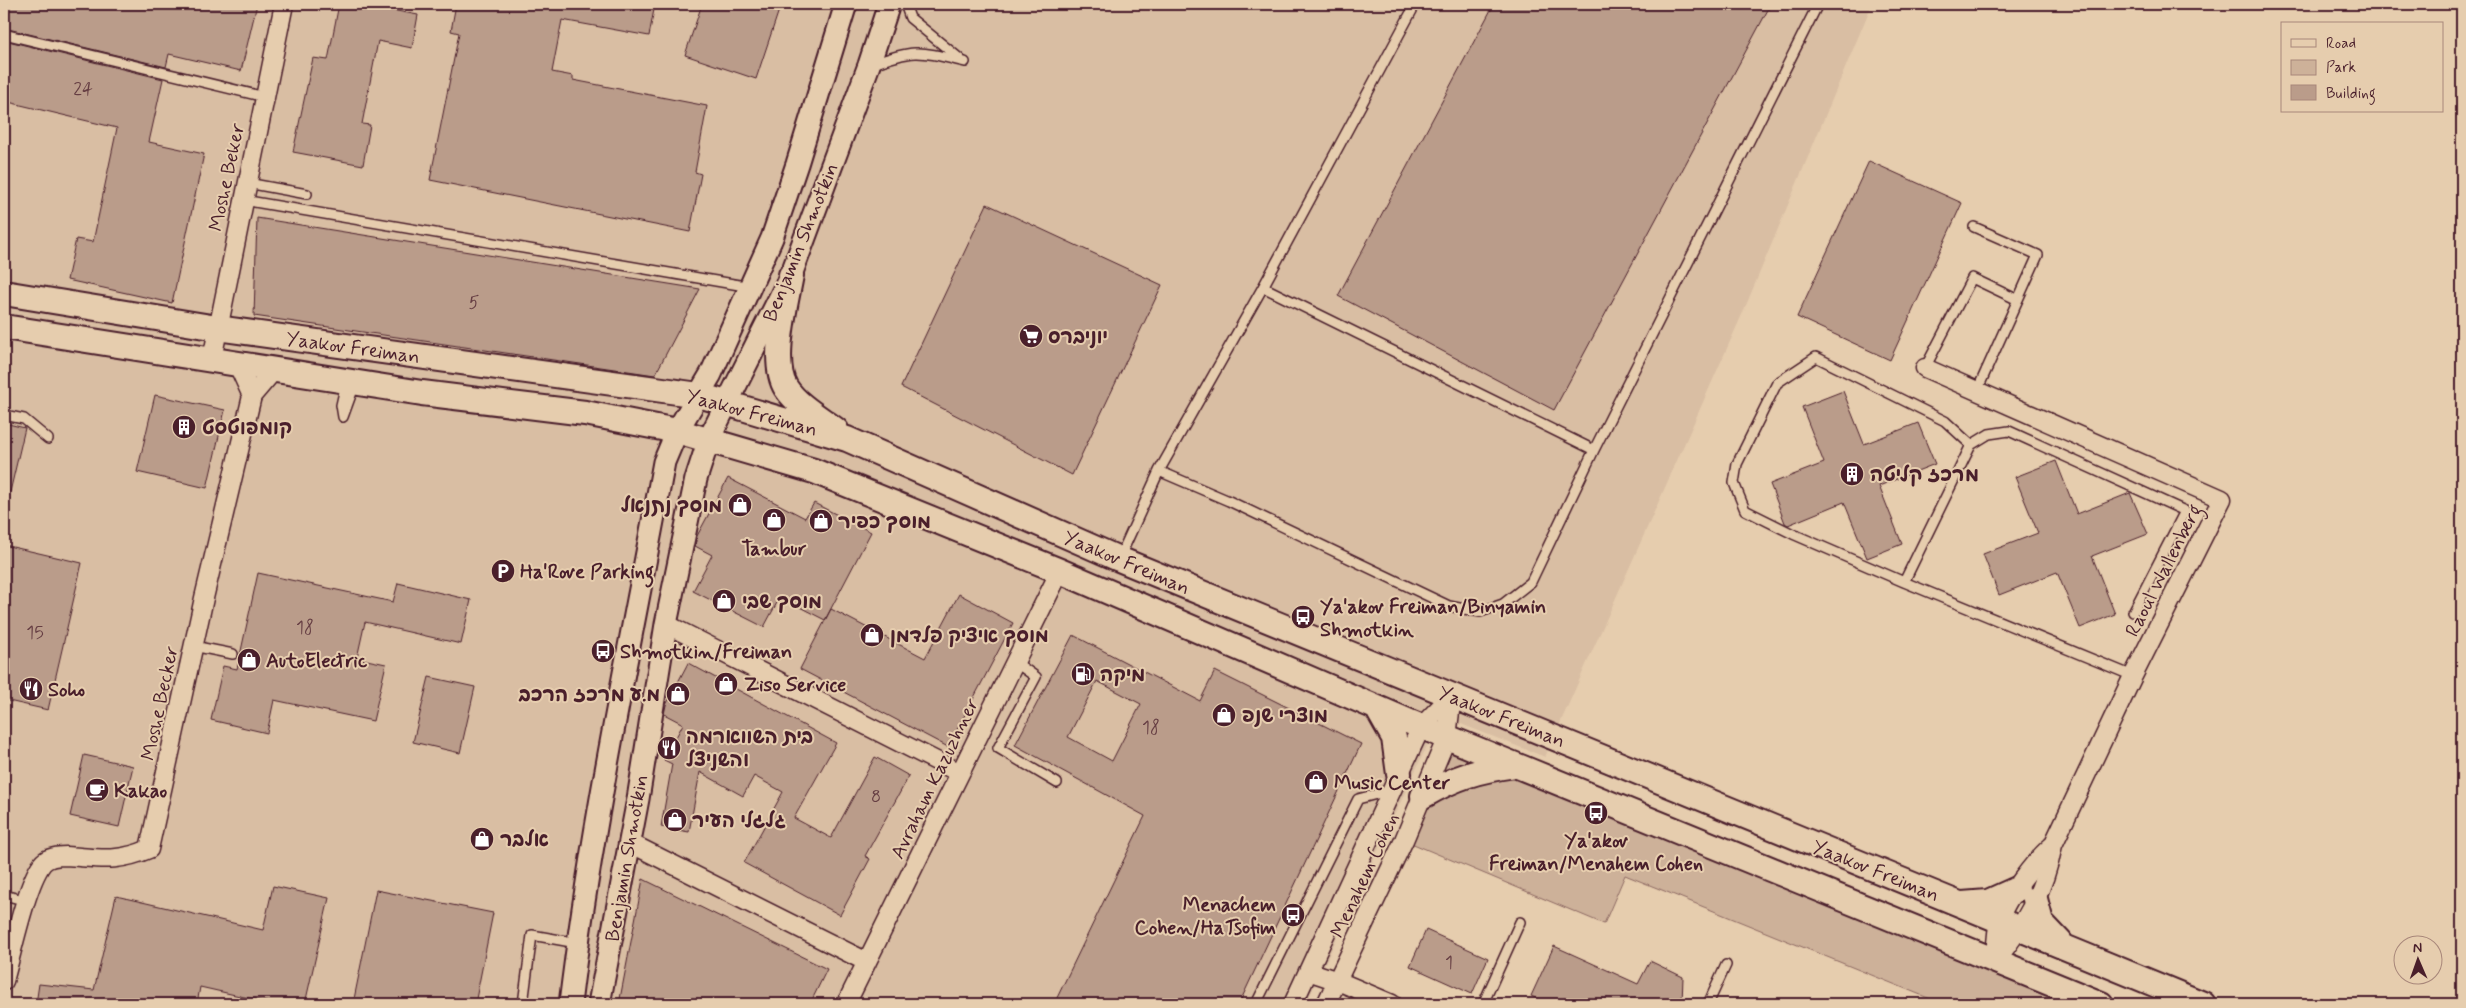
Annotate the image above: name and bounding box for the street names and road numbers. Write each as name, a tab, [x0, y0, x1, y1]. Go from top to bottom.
street label: Moshe Beker	[203, 120, 252, 234]
street label: Benjamin Shmotkin	[757, 159, 846, 326]
street label: Yaakov Freiman	[284, 326, 422, 371]
street label: Yaakov Freiman	[683, 383, 820, 444]
street label: Raoul Wallenberg	[2119, 500, 2211, 642]
street label: Yaakov Freiman	[1059, 525, 1194, 602]
street label: Moshe Becker	[135, 643, 186, 763]
street label: Yaakov Freiman	[1434, 680, 1569, 755]
street label: Avraham Kazuzhner	[885, 694, 986, 864]
street label: Benjamin Shmotkin	[599, 773, 655, 944]
street label: Menahem Cohen	[1324, 809, 1406, 943]
street label: Yaakov Freiman	[1808, 834, 1943, 909]

